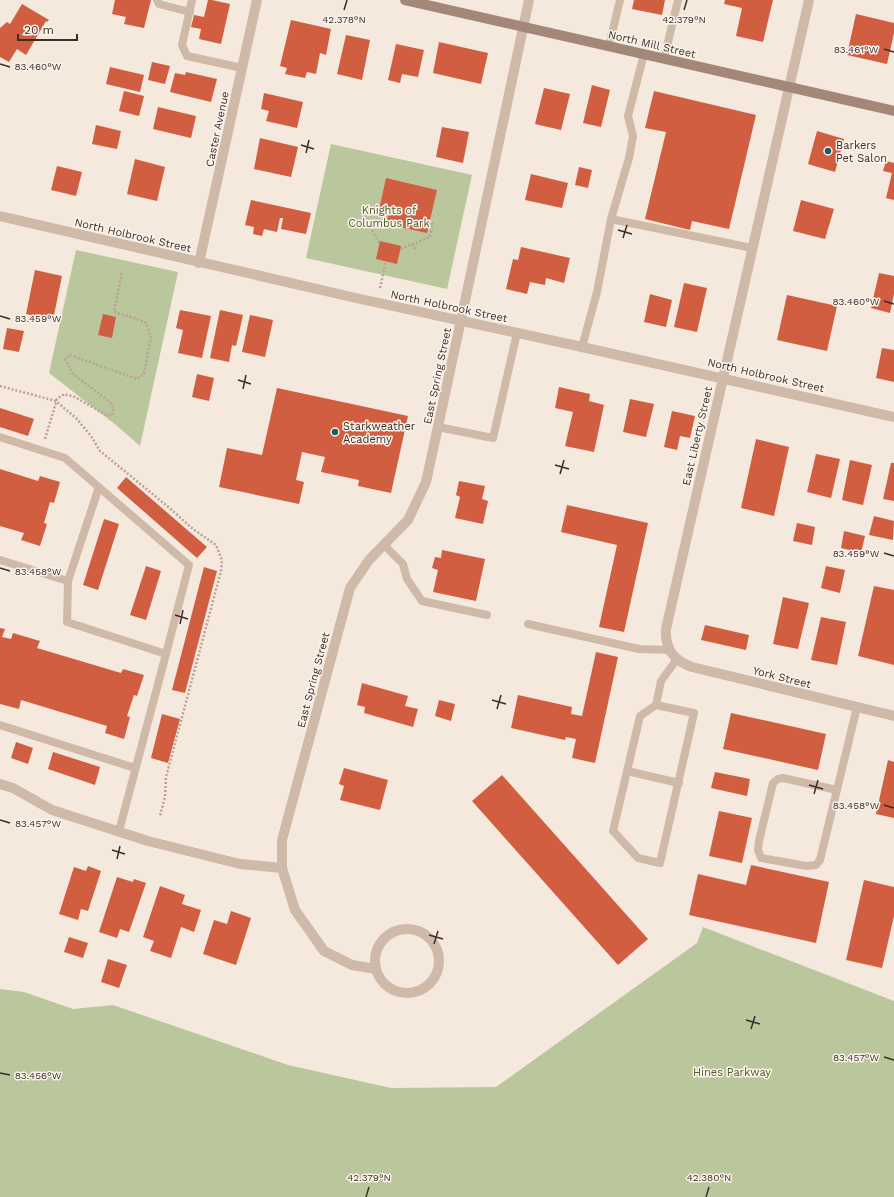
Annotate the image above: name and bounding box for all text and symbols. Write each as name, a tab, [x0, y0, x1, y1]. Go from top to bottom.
text: 42.378°N	[322, 14, 366, 25]
text: 42.379°N	[662, 14, 706, 25]
scale bar	[18, 16, 77, 42]
text: 20 m	[24, 23, 54, 37]
street label: North Mill Street	[607, 28, 697, 61]
text: 83.461°W	[834, 44, 879, 55]
text: 83.460°W	[15, 61, 62, 72]
street label: Caster Avenue	[203, 90, 232, 168]
place label: Barkers Pet Salon	[836, 139, 887, 165]
marker: Barkers Pet Salon	[823, 146, 833, 156]
park label: Knights of Columbus Park	[348, 204, 430, 230]
street label: North Holbrook Street	[73, 216, 193, 255]
street label: North Holbrook Street	[389, 288, 509, 325]
text: 83.460°W	[833, 296, 880, 307]
text: 83.459°W	[15, 313, 62, 324]
street label: East Spring Street	[421, 326, 454, 425]
street label: North Holbrook Street	[706, 356, 826, 395]
street label: East Liberty Street	[680, 385, 715, 487]
place label: Starkweather Academy	[343, 420, 416, 446]
marker: Starkweather Academy	[330, 427, 340, 437]
text: 83.459°W	[833, 548, 880, 559]
text: 83.458°W	[15, 566, 62, 577]
street label: East Spring Street	[294, 631, 333, 729]
street label: York Street	[751, 664, 813, 691]
text: 83.458°W	[833, 800, 880, 811]
text: 83.457°W	[15, 818, 61, 829]
text: 83.457°W	[833, 1052, 879, 1063]
park label: Hines Parkway	[693, 1066, 771, 1079]
text: 83.456°W	[15, 1070, 62, 1081]
text: 42.379°N	[347, 1172, 391, 1183]
text: 42.380°N	[687, 1172, 731, 1183]

